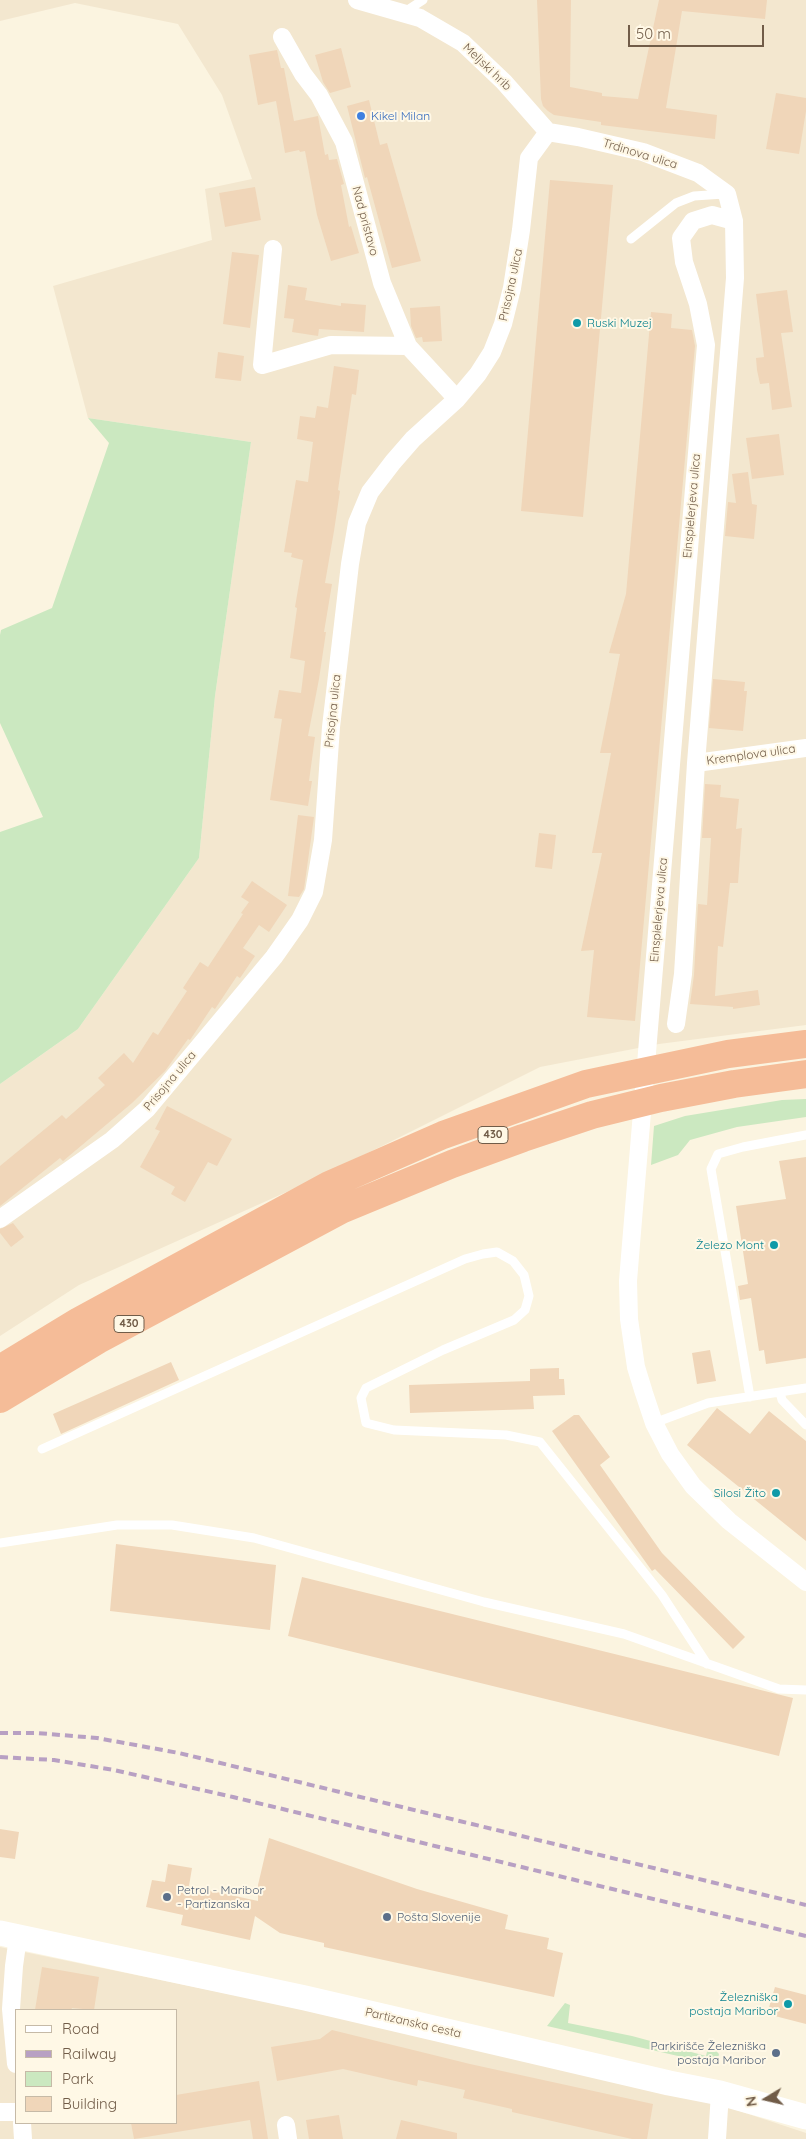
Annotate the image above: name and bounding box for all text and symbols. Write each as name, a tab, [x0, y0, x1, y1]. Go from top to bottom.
scale bar	[631, 15, 767, 47]
text: 50 m	[636, 24, 671, 43]
street label: Meljski hrib	[460, 40, 514, 94]
place label: Kikel Milan	[371, 109, 430, 123]
marker: Kikel Milan	[355, 110, 367, 122]
street label: Trdinova ulica	[601, 136, 679, 172]
street label: Nad pristavo	[349, 185, 381, 257]
street label: Prisojna ulica	[496, 248, 526, 322]
place label: Ruski Muzej	[587, 316, 652, 330]
marker: Ruski Muzej	[571, 317, 583, 329]
street label: Einspielerjeva ulica	[680, 453, 704, 559]
street label: Prisojna ulica	[322, 674, 344, 748]
street label: Kremplova ulica	[706, 742, 796, 768]
street label: Einspielerjeva ulica	[647, 857, 671, 963]
street label: Prisojna ulica	[141, 1048, 199, 1114]
road number: 430	[478, 1126, 508, 1144]
place label: Železo Mont	[696, 1238, 764, 1252]
marker: Železo Mont	[768, 1239, 780, 1251]
road number: 430	[114, 1316, 144, 1332]
place label: Silosi Žito	[714, 1486, 766, 1500]
marker: Silosi Žito	[770, 1487, 782, 1499]
place label: Petrol - Maribor - Partizanska	[177, 1883, 264, 1911]
marker: Petrol - Maribor - Partizanska	[161, 1891, 173, 1903]
place label: Pošta Slovenije	[397, 1910, 481, 1924]
marker: Pošta Slovenije	[381, 1911, 393, 1923]
place label: Železniška postaja Maribor	[689, 1990, 778, 2018]
marker: Železniška postaja Maribor	[782, 1998, 794, 2010]
street label: Partizanska cesta	[364, 2005, 462, 2041]
legend	[15, 2009, 178, 2124]
text: Road	[62, 2019, 99, 2038]
place label: Parkirišče Železniška postaja Maribor	[650, 2039, 766, 2067]
text: Railway	[62, 2044, 117, 2063]
marker: Parkirišče Železniška postaja Maribor	[770, 2047, 782, 2059]
text: Park	[62, 2069, 94, 2088]
north arrow	[741, 2074, 791, 2124]
text: Building	[62, 2094, 117, 2113]
text: N	[741, 2095, 761, 2108]

